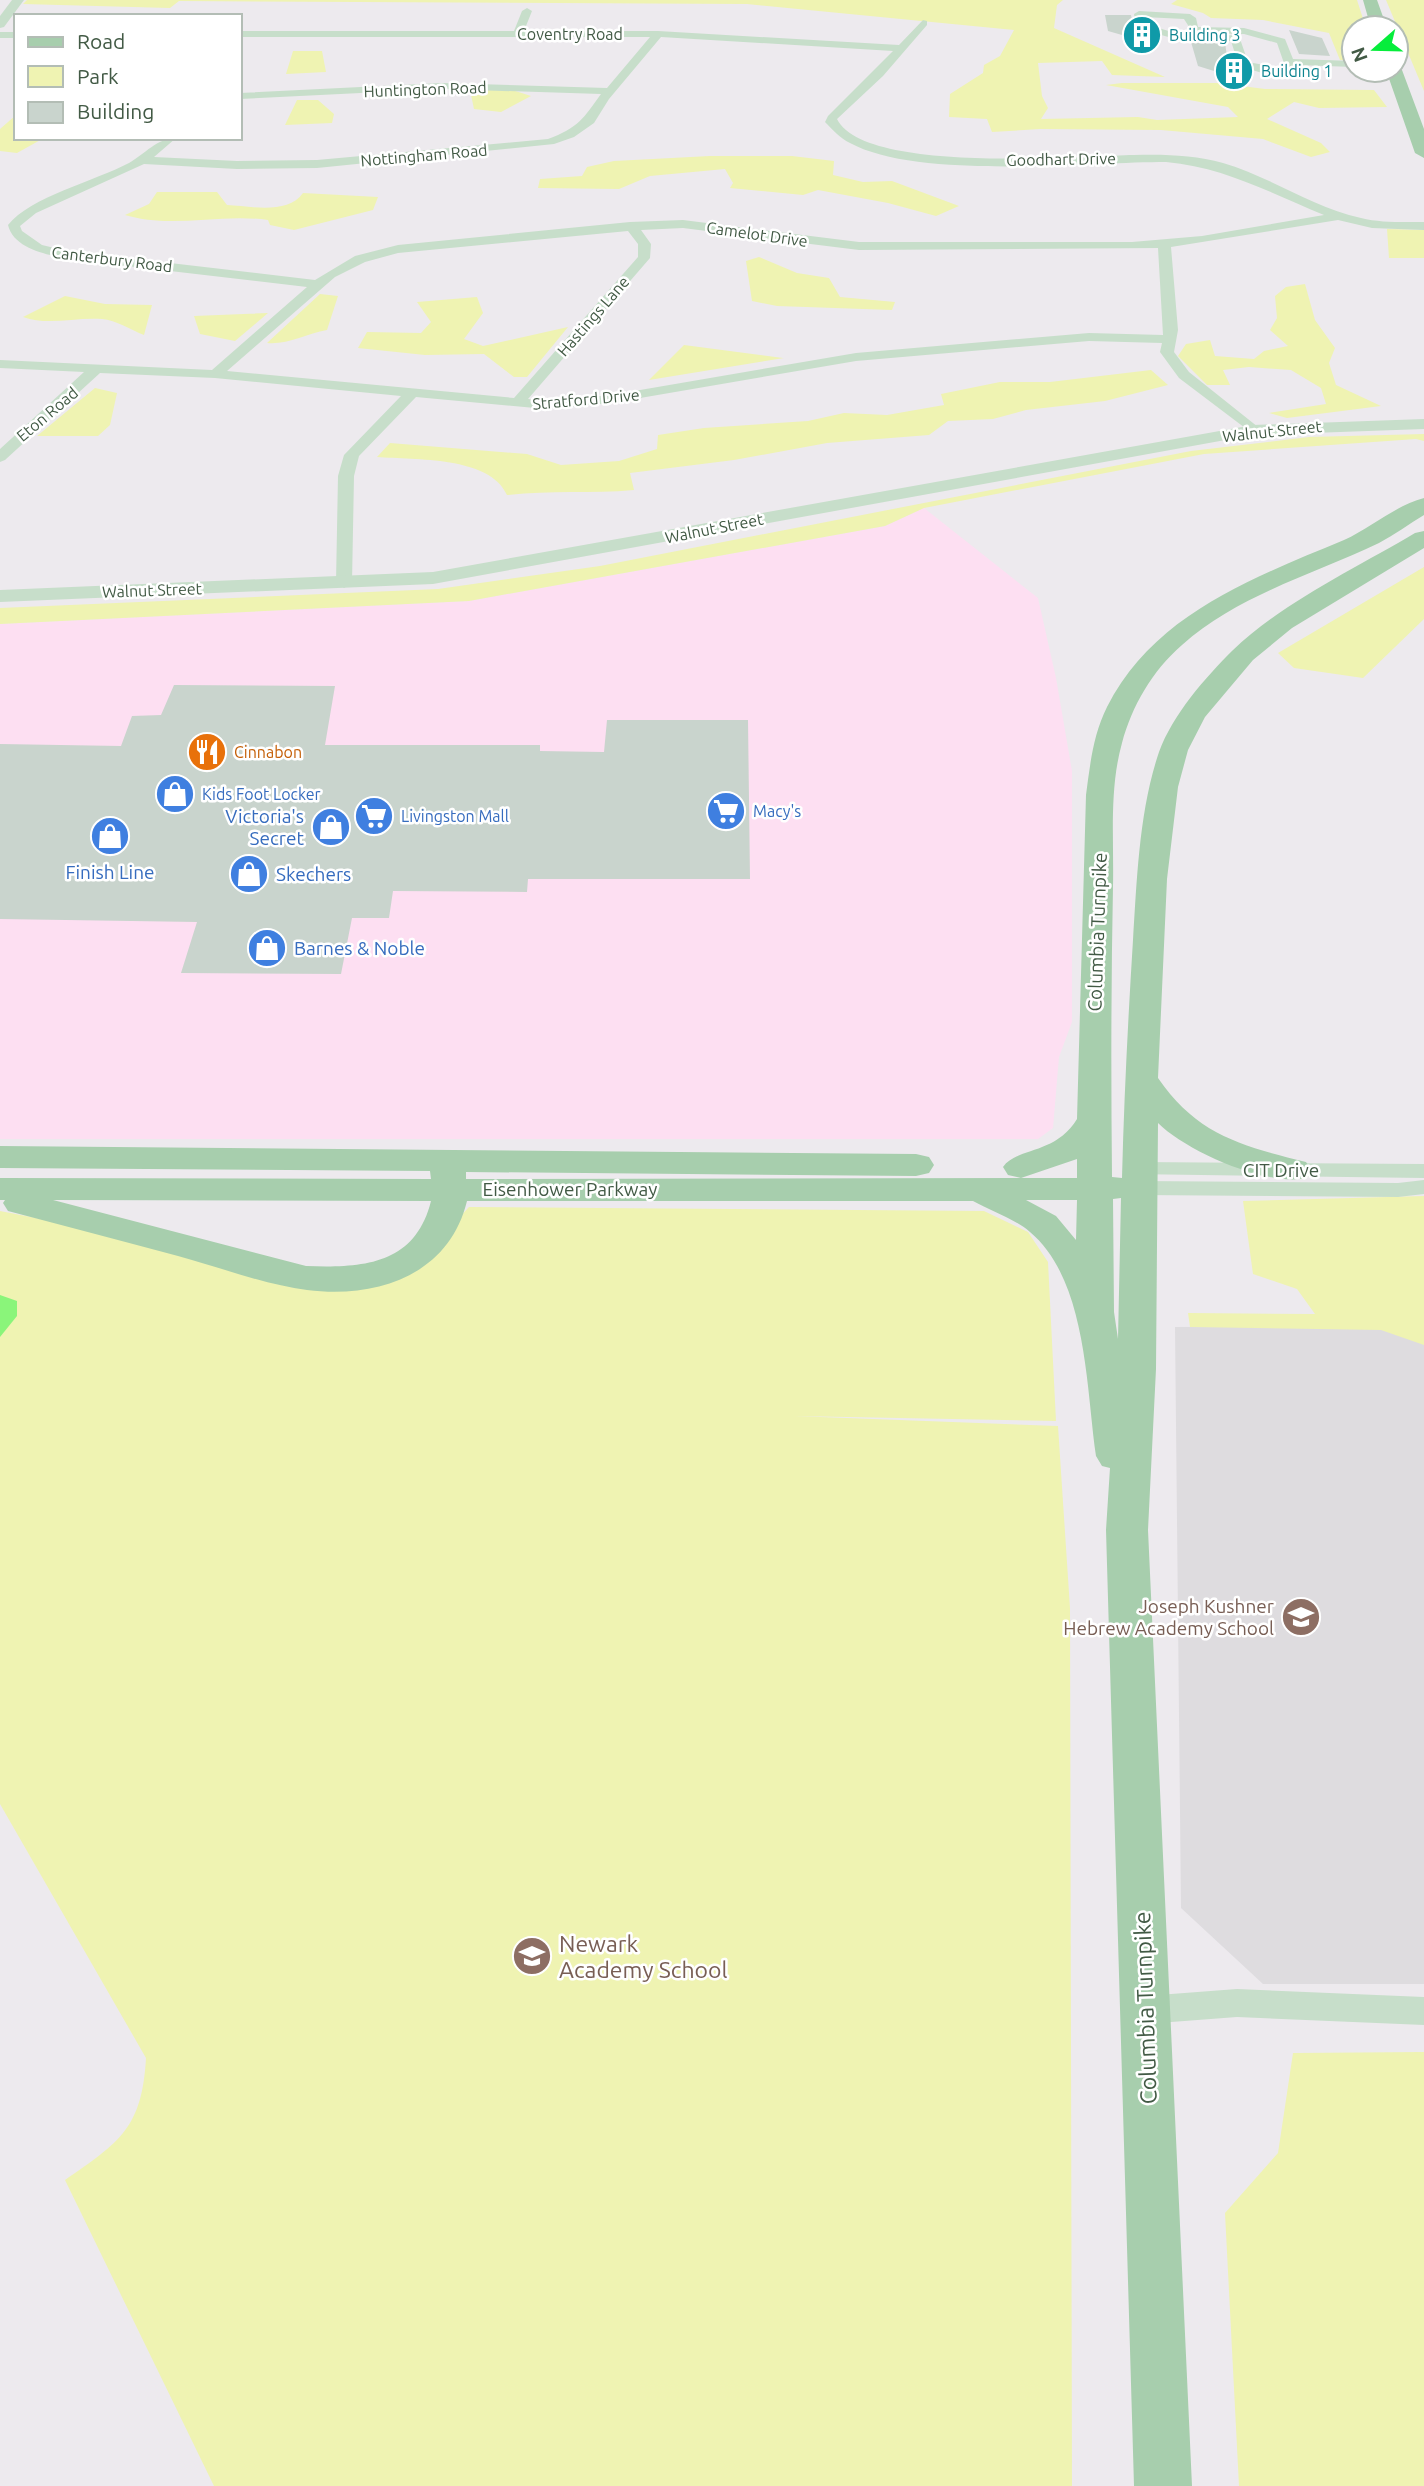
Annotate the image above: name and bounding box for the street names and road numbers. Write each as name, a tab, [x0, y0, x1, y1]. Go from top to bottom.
street label: Coventry Road	[517, 25, 623, 43]
street label: Huntington Road	[363, 78, 487, 100]
street label: Nottingham Road	[360, 140, 488, 170]
street label: Goodhart Drive	[1006, 149, 1116, 169]
street label: Camelot Drive	[705, 218, 809, 250]
street label: Canterbury Road	[51, 243, 173, 275]
street label: Hastings Lane	[553, 272, 633, 360]
street label: Eton Road	[13, 383, 81, 445]
street label: Stratford Drive	[532, 385, 640, 413]
street label: Walnut Street	[1221, 417, 1323, 445]
street label: Walnut Street	[663, 510, 765, 546]
street label: Walnut Street	[102, 579, 203, 601]
street label: Columbia Turnpike	[1083, 852, 1111, 1012]
street label: CIT Drive	[1243, 1159, 1319, 1181]
street label: Eisenhower Parkway	[483, 1178, 658, 1200]
street label: Columbia Turnpike	[1129, 1911, 1161, 2105]

